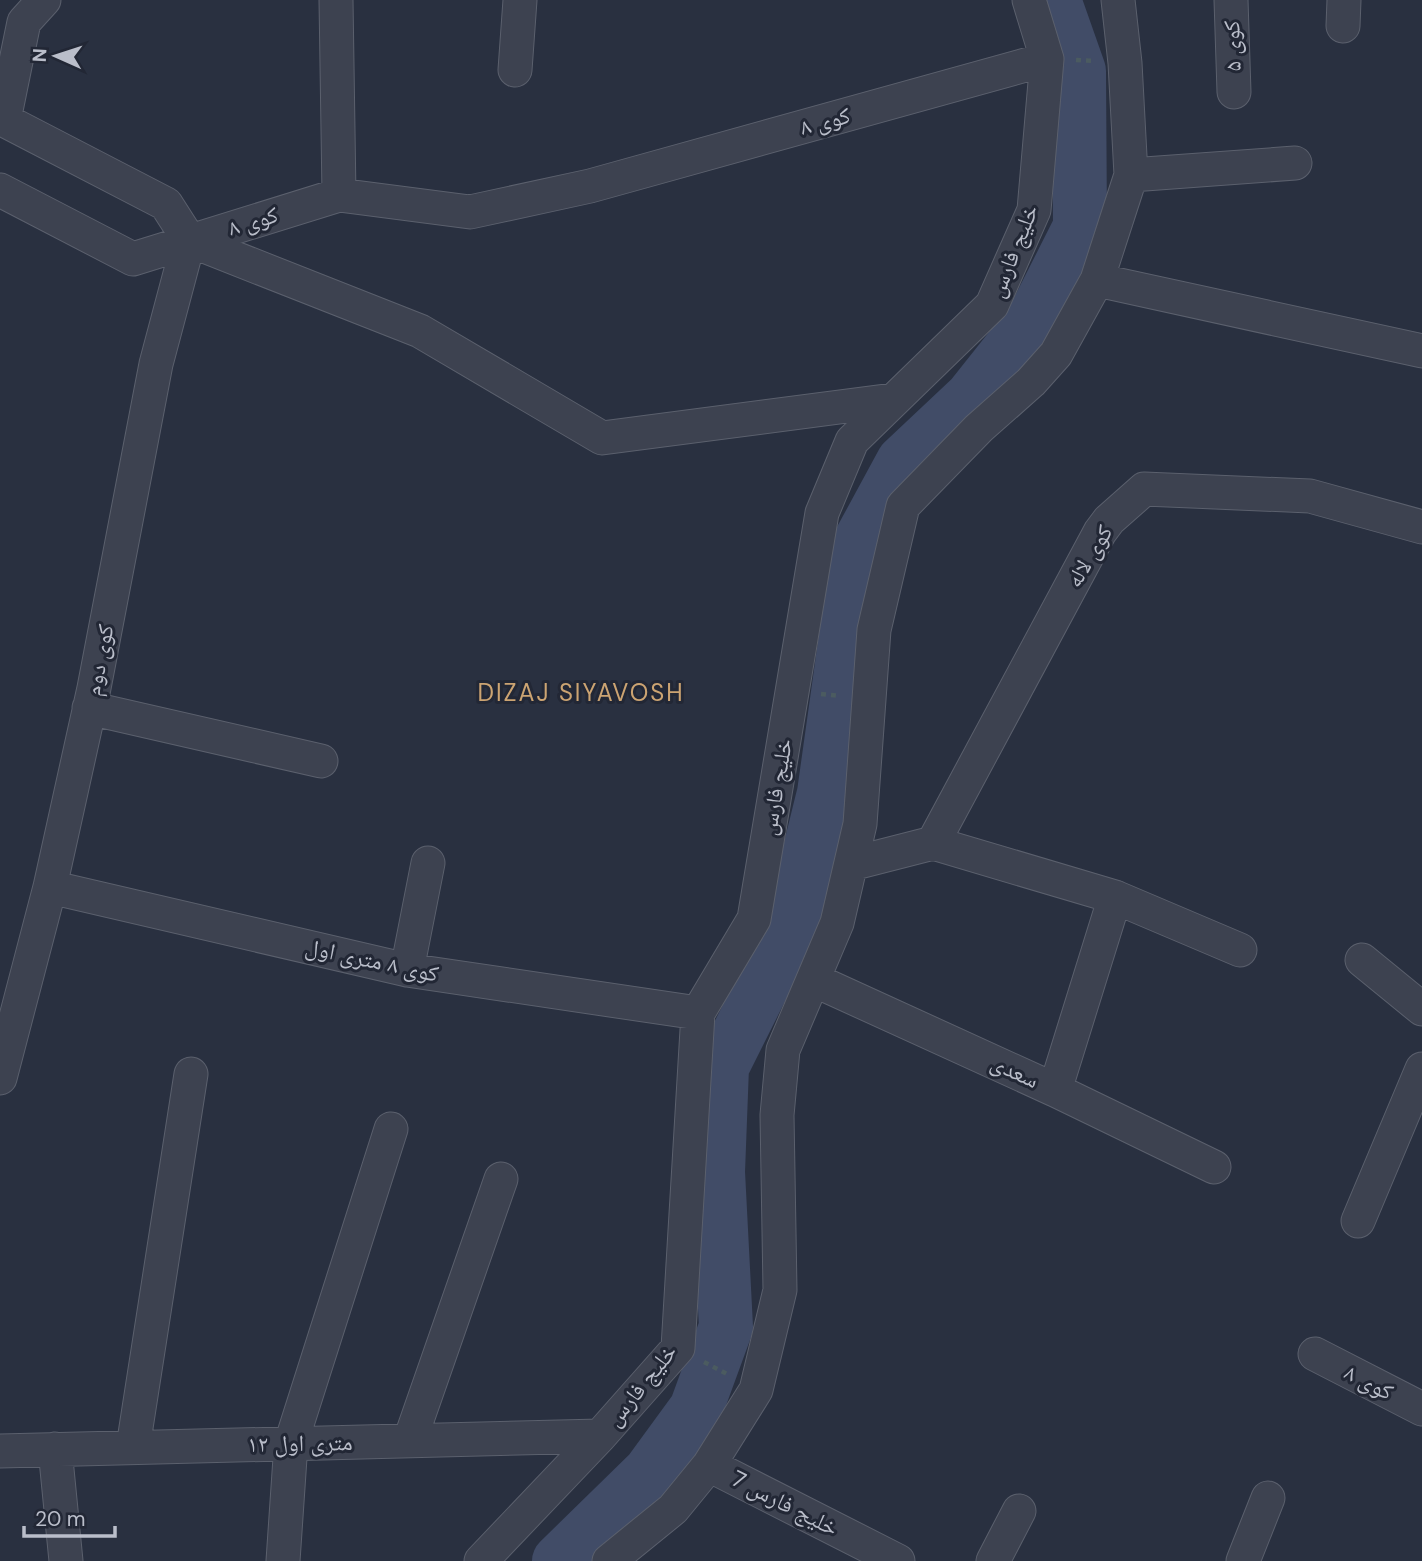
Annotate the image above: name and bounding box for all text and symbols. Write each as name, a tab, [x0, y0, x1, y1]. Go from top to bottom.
street label: کوی ۵	[1216, 20, 1248, 72]
north arrow	[21, 21, 91, 91]
text: N	[27, 48, 52, 63]
street label: کوی ۸	[796, 100, 854, 142]
street label: کوی ۸	[224, 199, 282, 243]
street label: خلیج فارس	[981, 200, 1045, 302]
street label: کوی لاله	[1059, 519, 1120, 593]
street label: کوی دوم	[77, 621, 122, 698]
district label: DIZAJ SIYAVOSH	[477, 677, 685, 708]
street label: خلیج فارس	[753, 736, 799, 838]
street label: کوی ۸ متری اول	[303, 931, 442, 989]
street label: سعدی	[986, 1047, 1044, 1095]
street label: خلیج فارس	[599, 1338, 683, 1432]
street label: کوی ۸	[1339, 1357, 1399, 1407]
street label: ۱۲ متری اول	[247, 1427, 353, 1459]
street label: خلیج فارس 7	[726, 1463, 844, 1543]
scale bar	[24, 1494, 116, 1538]
text: 20 m	[35, 1505, 86, 1533]

